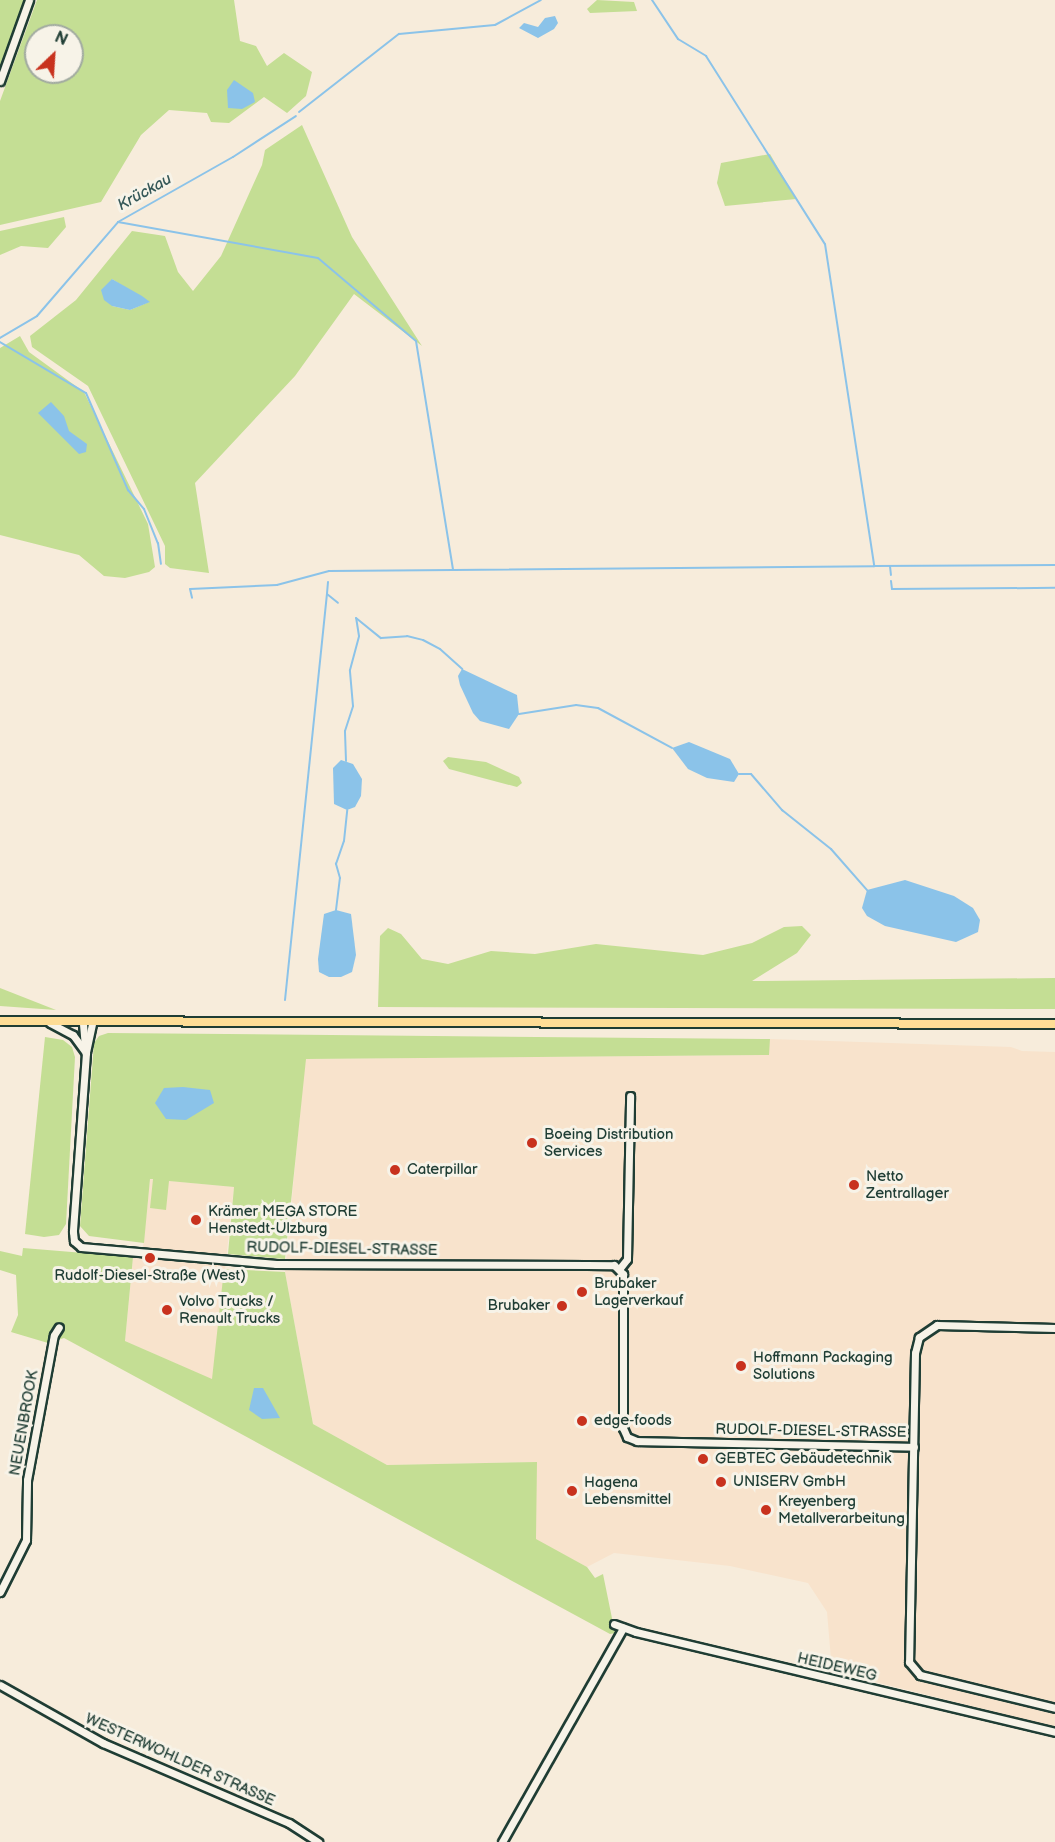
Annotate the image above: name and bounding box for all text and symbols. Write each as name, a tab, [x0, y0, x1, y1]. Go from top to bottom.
north arrow	[24, 24, 84, 84]
text: N	[52, 28, 70, 50]
water label: Krückau	[115, 170, 175, 216]
place label: Boeing Distribution Services	[544, 1125, 674, 1160]
marker: Boeing Distribution Services	[525, 1136, 539, 1150]
place label: Caterpillar	[407, 1161, 477, 1179]
marker: Caterpillar	[388, 1163, 402, 1177]
place label: Netto Zentrallager	[866, 1167, 949, 1202]
marker: Netto Zentrallager	[847, 1178, 861, 1192]
place label: Krämer MEGA STORE Henstedt-Ulzburg	[208, 1202, 358, 1237]
marker: Krämer MEGA STORE Henstedt-Ulzburg	[189, 1213, 203, 1227]
street label: RUDOLF-DIESEL-STRASSE	[246, 1238, 438, 1260]
marker: Rudolf-Diesel-Straße (West)	[143, 1251, 157, 1265]
place label: Rudolf-Diesel-Straße (West)	[54, 1267, 246, 1285]
place label: Brubaker Lagerverkauf	[594, 1274, 684, 1309]
marker: Brubaker Lagerverkauf	[575, 1285, 589, 1299]
place label: Volvo Trucks / Renault Trucks	[179, 1292, 281, 1327]
place label: Brubaker	[488, 1297, 550, 1315]
marker: Brubaker	[555, 1299, 569, 1313]
marker: Volvo Trucks / Renault Trucks	[160, 1303, 174, 1317]
place label: Hoffmann Packaging Solutions	[753, 1348, 893, 1383]
marker: Hoffmann Packaging Solutions	[734, 1359, 748, 1373]
street label: NEUENBROOK	[6, 1369, 42, 1477]
place label: edge-foods	[594, 1412, 672, 1430]
marker: edge-foods	[575, 1414, 589, 1428]
street label: RUDOLF-DIESEL-STRASSE	[715, 1420, 907, 1442]
place label: GEBTEC Gebäudetechnik	[715, 1450, 891, 1468]
marker: GEBTEC Gebäudetechnik	[696, 1452, 710, 1466]
place label: Hagena Lebensmittel	[584, 1473, 671, 1508]
place label: UNISERV GmbH	[733, 1473, 846, 1491]
marker: UNISERV GmbH	[714, 1475, 728, 1489]
marker: Hagena Lebensmittel	[565, 1484, 579, 1498]
place label: Kreyenberg Metallverarbeitung	[778, 1492, 905, 1527]
marker: Kreyenberg Metallverarbeitung	[759, 1503, 773, 1517]
street label: HEIDEWEG	[796, 1649, 878, 1685]
street label: WESTERWOHLDER STRASSE	[82, 1710, 278, 1810]

